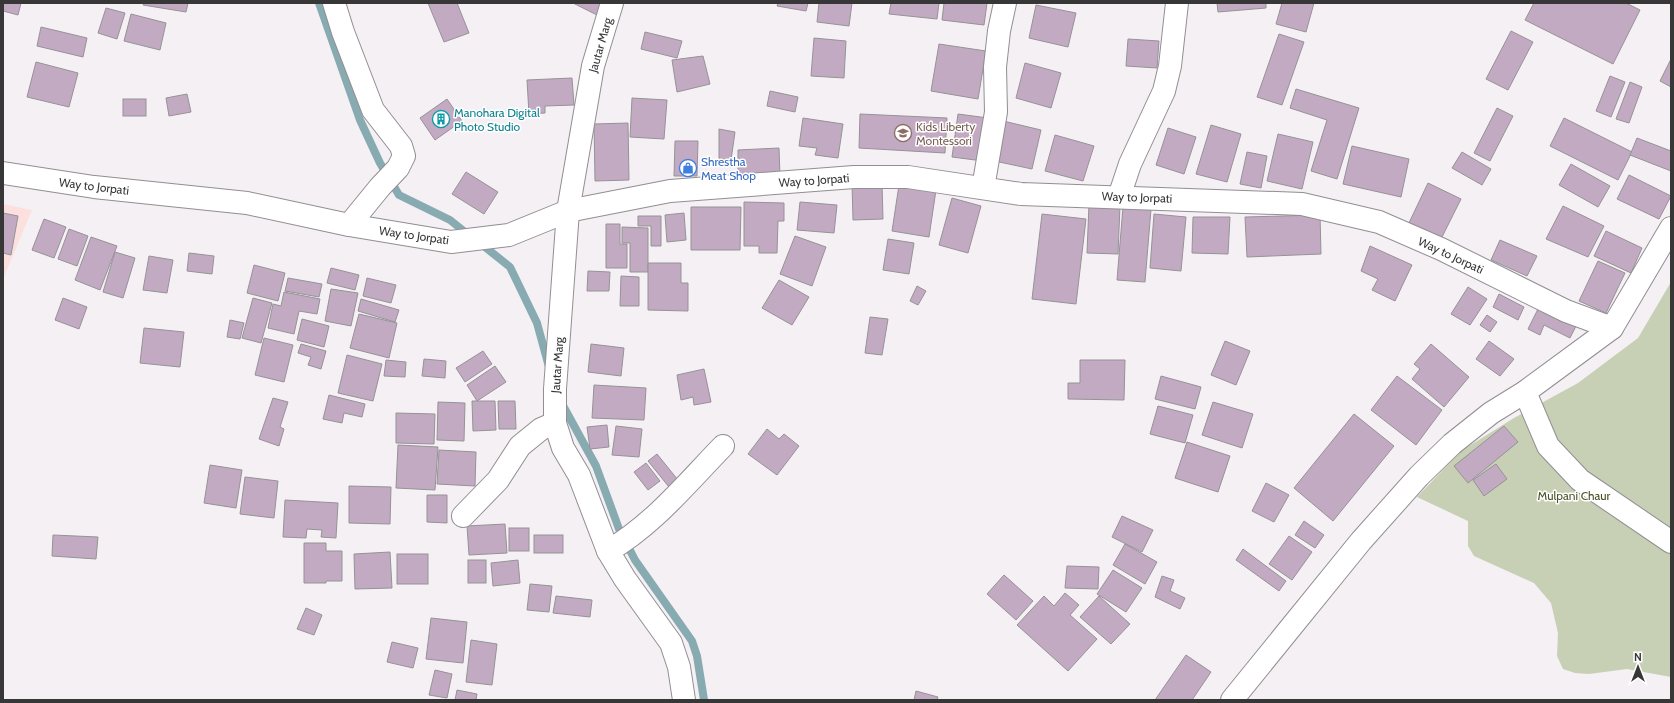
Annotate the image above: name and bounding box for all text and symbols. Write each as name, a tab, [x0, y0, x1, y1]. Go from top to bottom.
street label: Jautar Marg	[585, 15, 615, 75]
place label: Manohara Digital Photo Studio	[454, 105, 540, 134]
building icon: Manohara Digital Photo Studio	[431, 109, 451, 129]
place label: Kids Liberty Montessori	[916, 119, 975, 148]
school or university icon: Kids Liberty Montessori	[893, 123, 913, 143]
place label: Shrestha Meat Shop	[701, 154, 756, 183]
shop icon: Shrestha Meat Shop	[678, 158, 698, 178]
street label: Way to Jorpati	[778, 170, 850, 190]
street label: Way to Jorpati	[58, 174, 130, 198]
street label: Way to Jorpati	[1101, 188, 1173, 206]
street label: Way to Jorpati	[378, 223, 450, 247]
street label: Way to Jorpati	[1416, 233, 1486, 277]
street label: Jautar Marg	[547, 335, 567, 395]
park label: Mulpani Chaur	[1538, 488, 1611, 503]
north arrow	[1618, 647, 1658, 687]
text: N	[1634, 650, 1642, 664]

